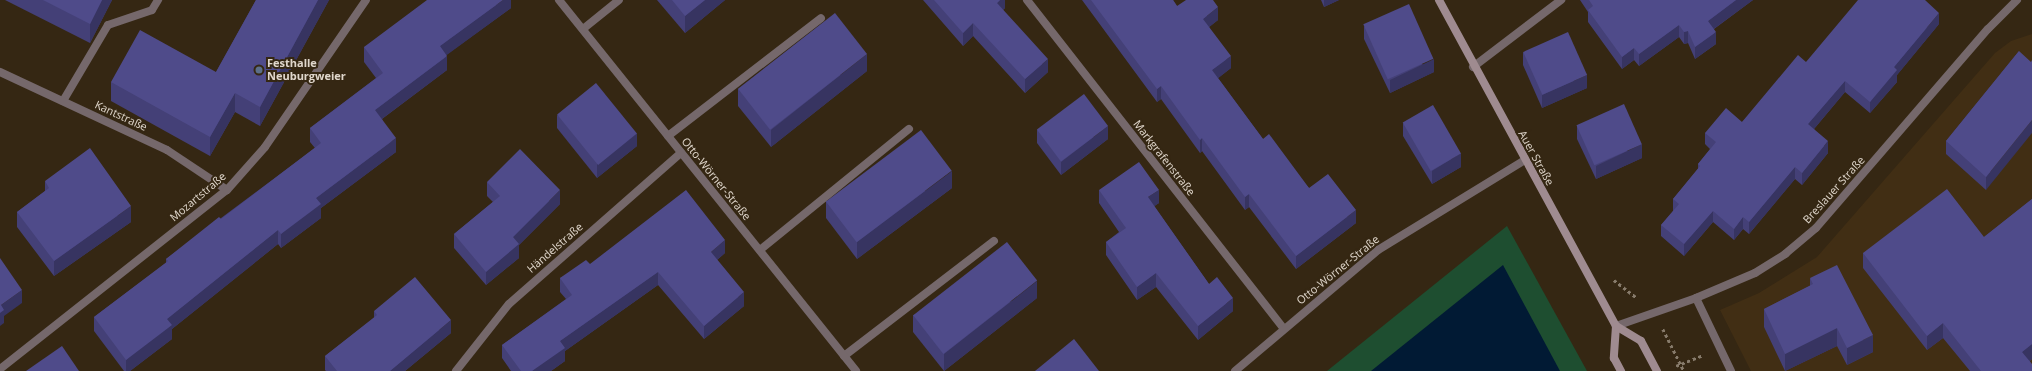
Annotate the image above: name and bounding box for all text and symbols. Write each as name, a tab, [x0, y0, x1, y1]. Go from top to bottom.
place label: Festhalle Neuburgweier	[267, 57, 346, 83]
marker: Festhalle Neuburgweier	[254, 65, 264, 75]
street label: Kantstraße	[93, 98, 149, 134]
street label: Markgrafenstraße	[1130, 118, 1198, 198]
street label: Auer Straße	[1515, 128, 1557, 188]
street label: Otto-Wörner-Straße	[679, 135, 753, 223]
street label: Breslauer Straße	[1800, 154, 1868, 226]
street label: Mozartstraße	[167, 170, 229, 224]
street label: Händelstraße	[524, 220, 586, 276]
street label: Otto-Wörner-Straße	[1294, 233, 1382, 307]

